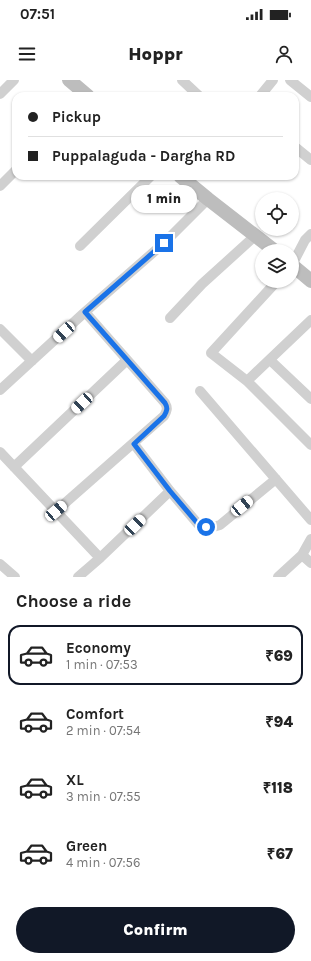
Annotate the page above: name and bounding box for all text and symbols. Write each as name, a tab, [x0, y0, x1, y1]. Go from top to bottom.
text: 07:51	[20, 5, 55, 23]
icon: menu	[16, 43, 38, 65]
text: Hoppr	[128, 43, 183, 65]
icon: person	[273, 43, 295, 65]
text: Pickup	[52, 108, 101, 126]
text: Puppalaguda - Dargha RD	[52, 147, 235, 165]
callout: 1 min	[131, 185, 197, 213]
text: 1 min	[147, 191, 181, 206]
map controls	[255, 192, 299, 288]
button: locate	[255, 192, 299, 236]
route end	[155, 234, 173, 252]
button: layers	[255, 244, 299, 288]
car	[51, 320, 77, 344]
car	[69, 390, 95, 416]
car	[229, 494, 255, 518]
car	[43, 499, 69, 523]
car	[122, 512, 148, 538]
route start	[197, 518, 215, 536]
text: Choose a ride	[16, 590, 131, 612]
icon: car	[18, 637, 54, 673]
text: Economy	[66, 639, 131, 657]
text: ₹69	[265, 647, 293, 665]
text: 1 min · 07:53	[66, 657, 138, 672]
icon: car	[18, 703, 54, 739]
text: Comfort	[66, 705, 124, 723]
text: ₹94	[265, 713, 293, 731]
text: 2 min · 07:54	[66, 723, 140, 738]
icon: car	[18, 769, 54, 805]
text: XL	[66, 771, 84, 789]
text: ₹118	[263, 779, 293, 797]
text: 3 min · 07:55	[66, 789, 141, 804]
icon: car	[18, 835, 54, 871]
text: Green	[66, 837, 107, 855]
text: ₹67	[267, 845, 293, 863]
text: 4 min · 07:56	[66, 855, 140, 870]
button: Confirm	[16, 907, 295, 953]

